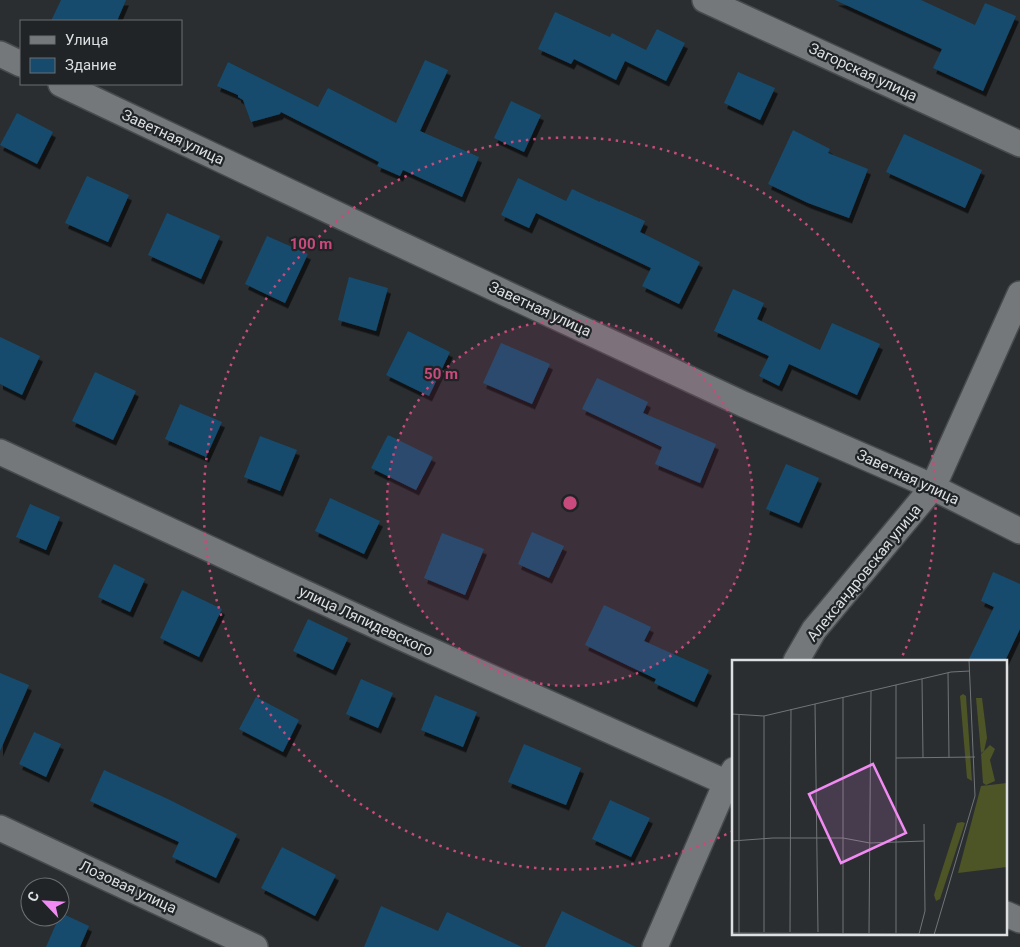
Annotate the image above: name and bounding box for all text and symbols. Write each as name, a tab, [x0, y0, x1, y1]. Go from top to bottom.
legend	[20, 20, 182, 85]
text: Улица	[65, 31, 108, 49]
street label: Загорская улица	[806, 39, 920, 105]
text: Здание	[65, 56, 116, 74]
street label: Заветная улица	[119, 105, 227, 169]
text: 100 m	[290, 235, 332, 253]
street label: Заветная улица	[486, 277, 594, 341]
text: 50 m	[424, 365, 458, 383]
street label: Заветная улица	[854, 445, 962, 509]
centre of rings	[561, 494, 579, 512]
street label: Александровская улица	[803, 501, 925, 645]
street label: улица Ляпидевского	[296, 582, 436, 660]
inset map	[732, 660, 1008, 934]
street label: Лозовая улица	[77, 857, 179, 917]
north arrow	[20, 877, 70, 927]
text: С	[24, 889, 42, 904]

